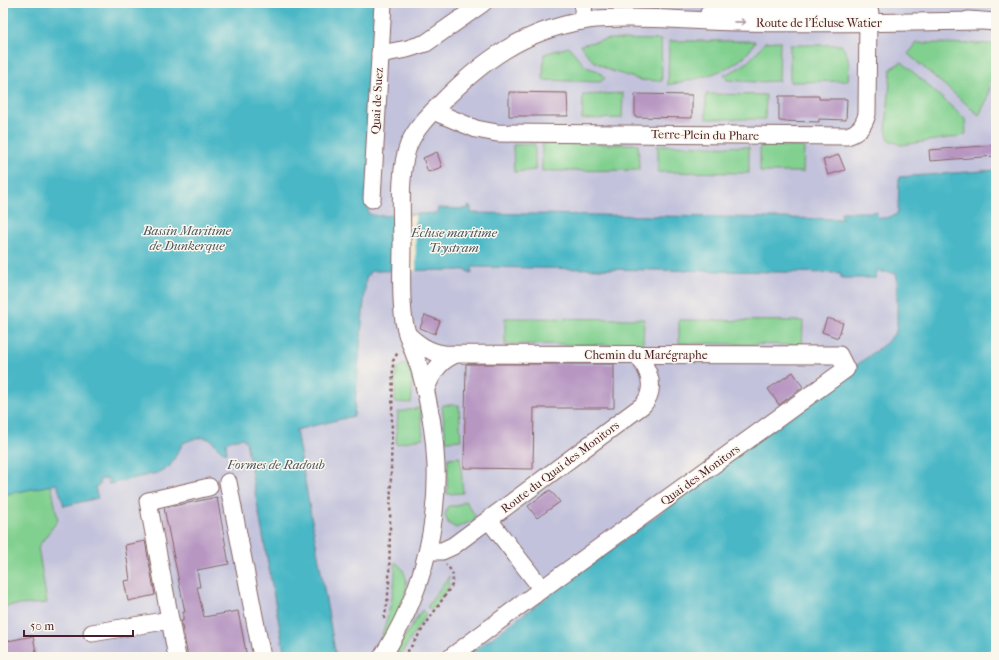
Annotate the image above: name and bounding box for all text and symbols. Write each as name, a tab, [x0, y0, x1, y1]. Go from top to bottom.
street label: Route de l'Écluse Watier	[756, 15, 883, 30]
one-way arrow	[733, 19, 746, 26]
street label: Quai de Suez	[368, 67, 386, 135]
street label: Terre-Plein du Phare	[651, 127, 759, 143]
water label: Bassin Maritime de Dunkerque	[142, 223, 232, 253]
water label: Écluse maritime Trystram	[410, 225, 498, 255]
street label: Chemin du Marégraphe	[584, 348, 708, 362]
street label: Route du Quai des Monitors	[498, 418, 622, 516]
street label: Quai des Monitors	[658, 441, 743, 508]
water label: Formes de Radoub	[226, 457, 325, 472]
scale bar	[24, 612, 133, 638]
text: 50 m	[30, 619, 54, 633]

